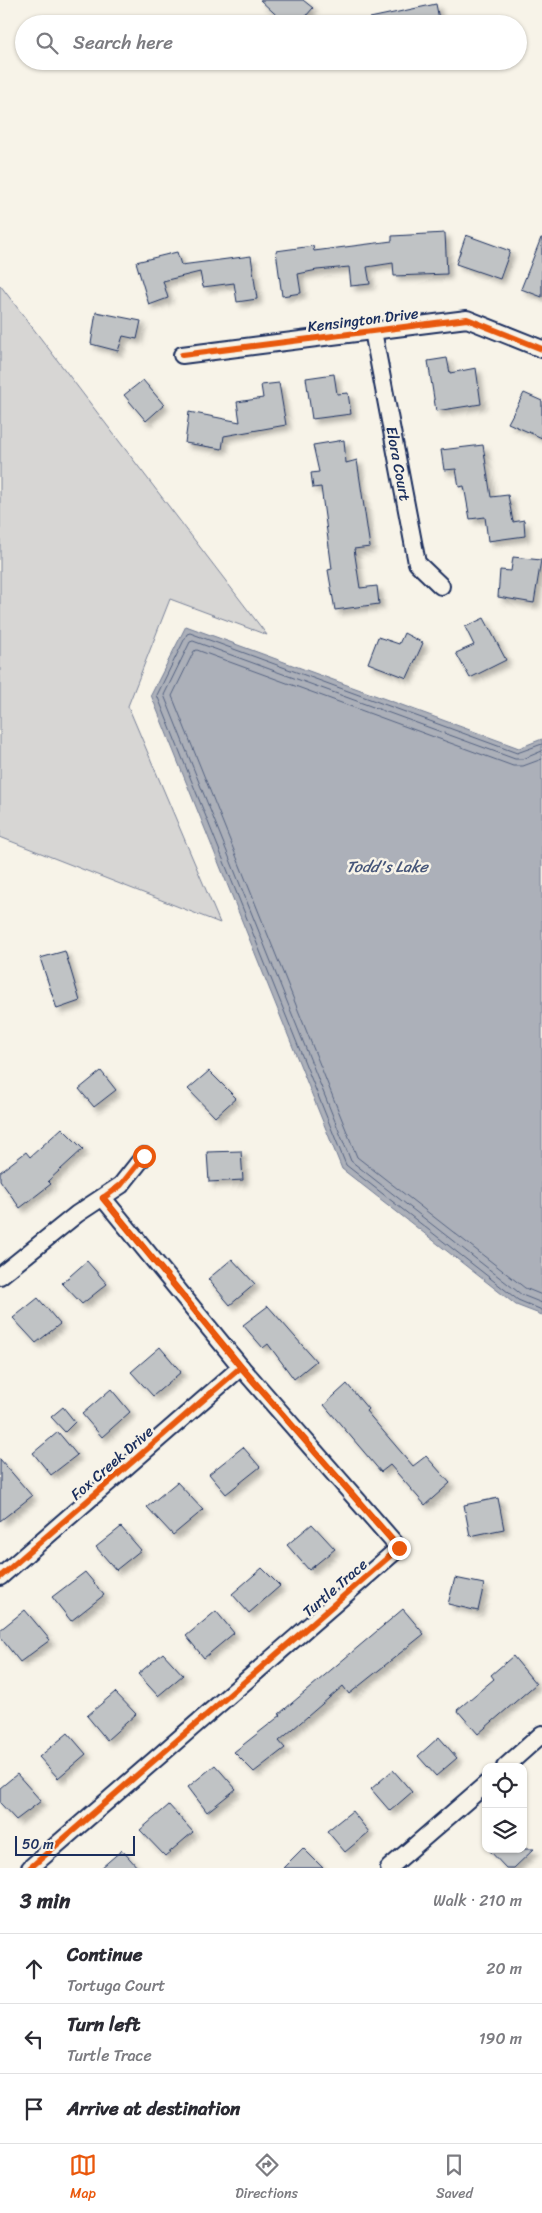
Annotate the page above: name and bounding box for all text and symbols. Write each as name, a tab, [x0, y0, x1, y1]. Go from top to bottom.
search box	[15, 15, 527, 70]
text: Search here	[73, 26, 173, 59]
icon: search	[33, 29, 61, 57]
street label: Kensington Drive	[306, 300, 420, 340]
street label: Elora Court	[378, 424, 418, 504]
water label: Todd's Lake	[346, 852, 429, 881]
route start	[133, 1145, 156, 1168]
street label: Fox Creek Drive	[64, 1419, 160, 1507]
route end	[388, 1537, 411, 1560]
street label: Turtle Trace	[296, 1552, 374, 1624]
map controls	[482, 1763, 527, 1853]
button: locate	[482, 1763, 527, 1808]
button: layers	[482, 1808, 527, 1853]
text: 50 m	[22, 1832, 54, 1857]
scale bar	[15, 1833, 135, 1856]
text: 3 min	[20, 1882, 70, 1920]
text: Walk · 210 m	[433, 1886, 522, 1915]
text: Continue	[67, 1938, 143, 1971]
text: 20 m	[486, 1954, 522, 1983]
icon: ahead	[20, 1955, 48, 1983]
text: Tortuga Court	[67, 1971, 165, 2000]
text: Turn left	[67, 2008, 140, 2041]
text: 190 m	[479, 2024, 522, 2053]
icon: left	[20, 2025, 48, 2053]
text: Turtle Trace	[67, 2041, 152, 2070]
text: Arrive at destination	[67, 2092, 240, 2125]
icon: arrive	[20, 2095, 48, 2123]
tab: Map	[69, 2151, 97, 2206]
tab: Directions	[235, 2151, 298, 2206]
tab: Saved	[436, 2151, 473, 2206]

